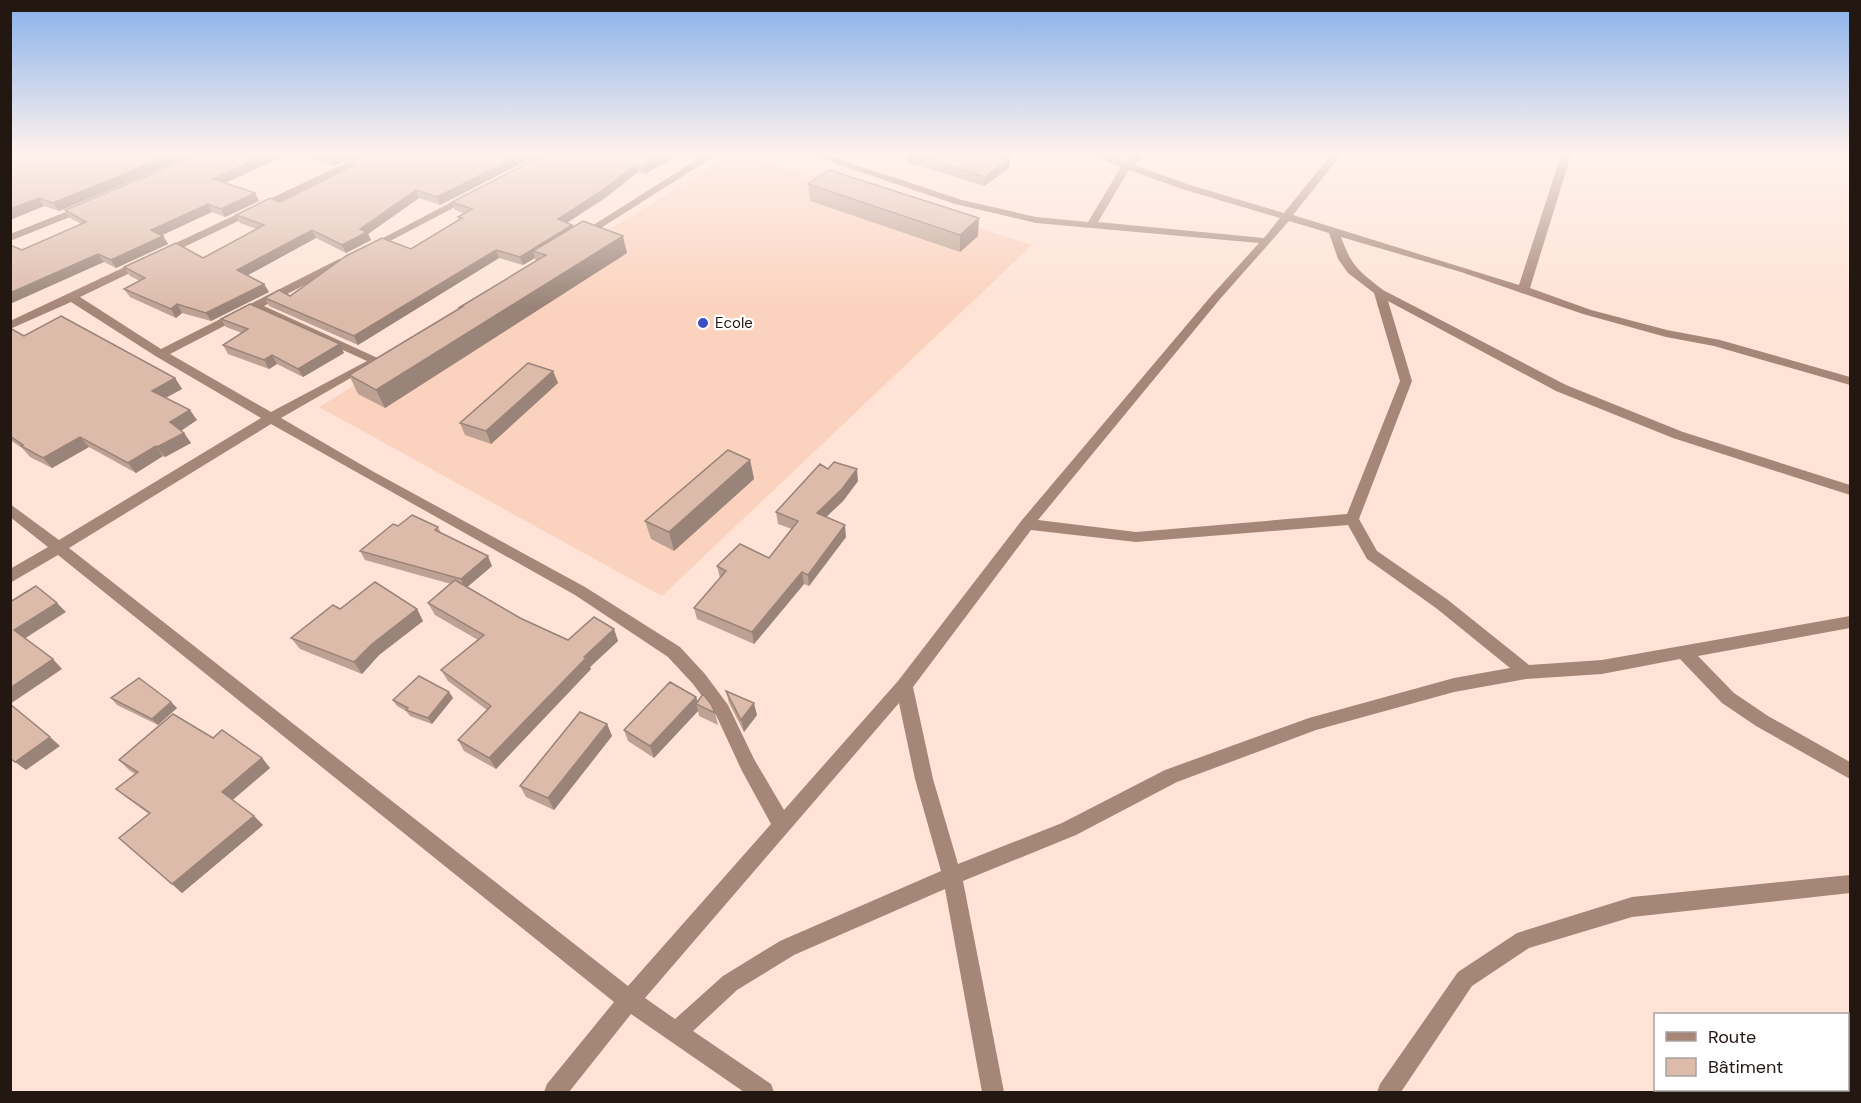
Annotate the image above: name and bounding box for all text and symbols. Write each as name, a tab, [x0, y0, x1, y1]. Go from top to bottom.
place label: Ecole	[715, 313, 753, 333]
marker: Ecole	[696, 316, 710, 330]
legend	[1654, 1013, 1849, 1091]
text: Route	[1708, 1025, 1756, 1049]
text: Bâtiment	[1708, 1055, 1783, 1079]

